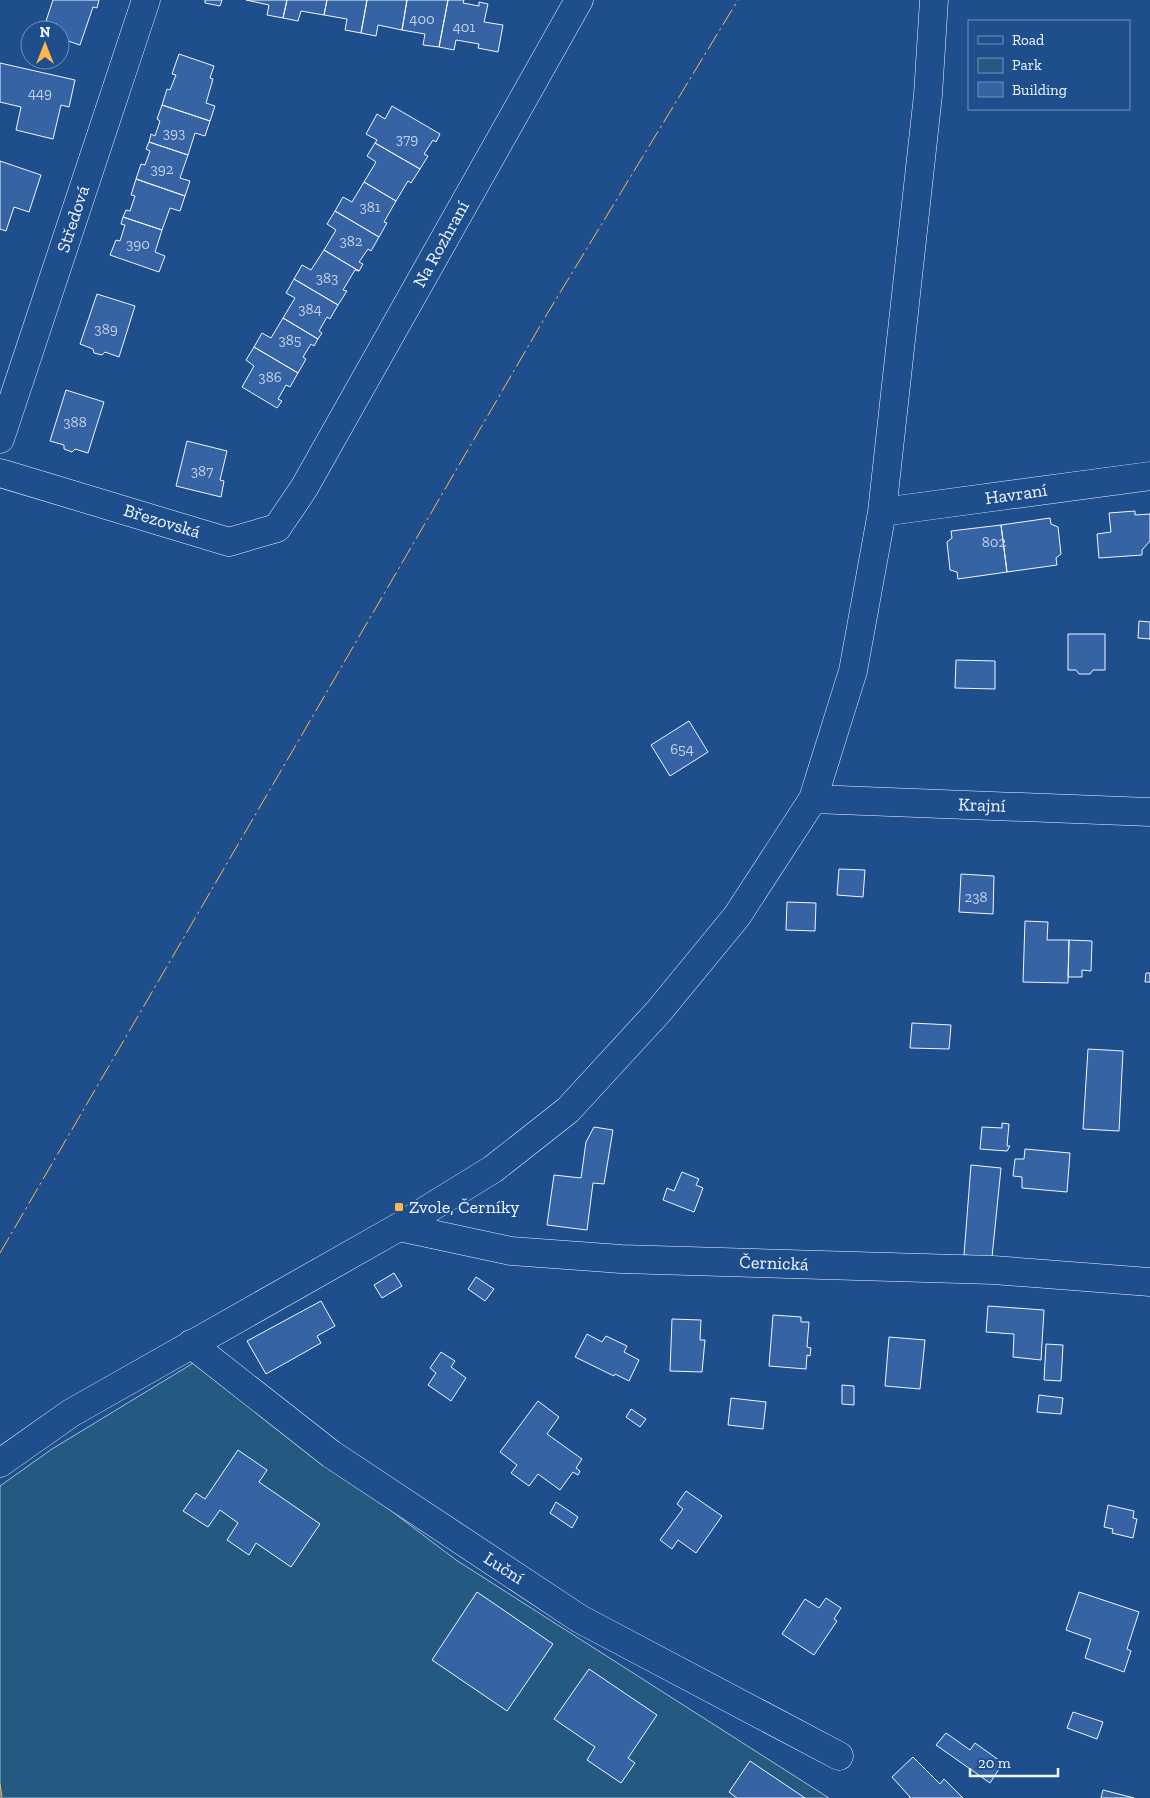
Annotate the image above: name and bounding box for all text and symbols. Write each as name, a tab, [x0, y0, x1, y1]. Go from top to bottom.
house number: 400	[409, 10, 435, 28]
house number: 401	[453, 18, 475, 36]
north arrow	[20, 20, 70, 70]
legend	[968, 20, 1130, 110]
text: N	[40, 24, 51, 41]
text: Road	[1012, 31, 1045, 49]
text: Park	[1012, 56, 1042, 74]
text: Building	[1012, 81, 1067, 99]
house number: 449	[28, 84, 52, 102]
house number: 393	[163, 124, 185, 142]
house number: 379	[396, 130, 418, 148]
house number: 392	[150, 160, 174, 178]
street label: Středová	[52, 183, 94, 255]
street label: Na Rozhraní	[408, 197, 474, 291]
house number: 381	[359, 198, 381, 216]
house number: 382	[339, 232, 363, 250]
house number: 390	[126, 235, 150, 253]
house number: 383	[316, 269, 338, 287]
house number: 384	[298, 300, 322, 318]
house number: 389	[94, 320, 118, 338]
house number: 385	[278, 331, 302, 349]
house number: 386	[258, 368, 282, 386]
house number: 388	[63, 413, 87, 431]
house number: 387	[191, 462, 213, 480]
street label: Havraní	[984, 479, 1048, 509]
street label: Březovská	[121, 499, 203, 543]
house number: 802	[982, 533, 1006, 551]
house number: 654	[670, 740, 694, 758]
street label: Krajní	[958, 793, 1006, 817]
house number: 238	[964, 888, 988, 906]
place label: Zvole, Černíky	[409, 1196, 520, 1218]
marker: Zvole, Černíky	[393, 1201, 405, 1213]
street label: Černická	[739, 1251, 809, 1275]
street label: Luční	[480, 1547, 528, 1589]
scale bar	[970, 1746, 1058, 1778]
text: 20 m	[978, 1754, 1011, 1772]

